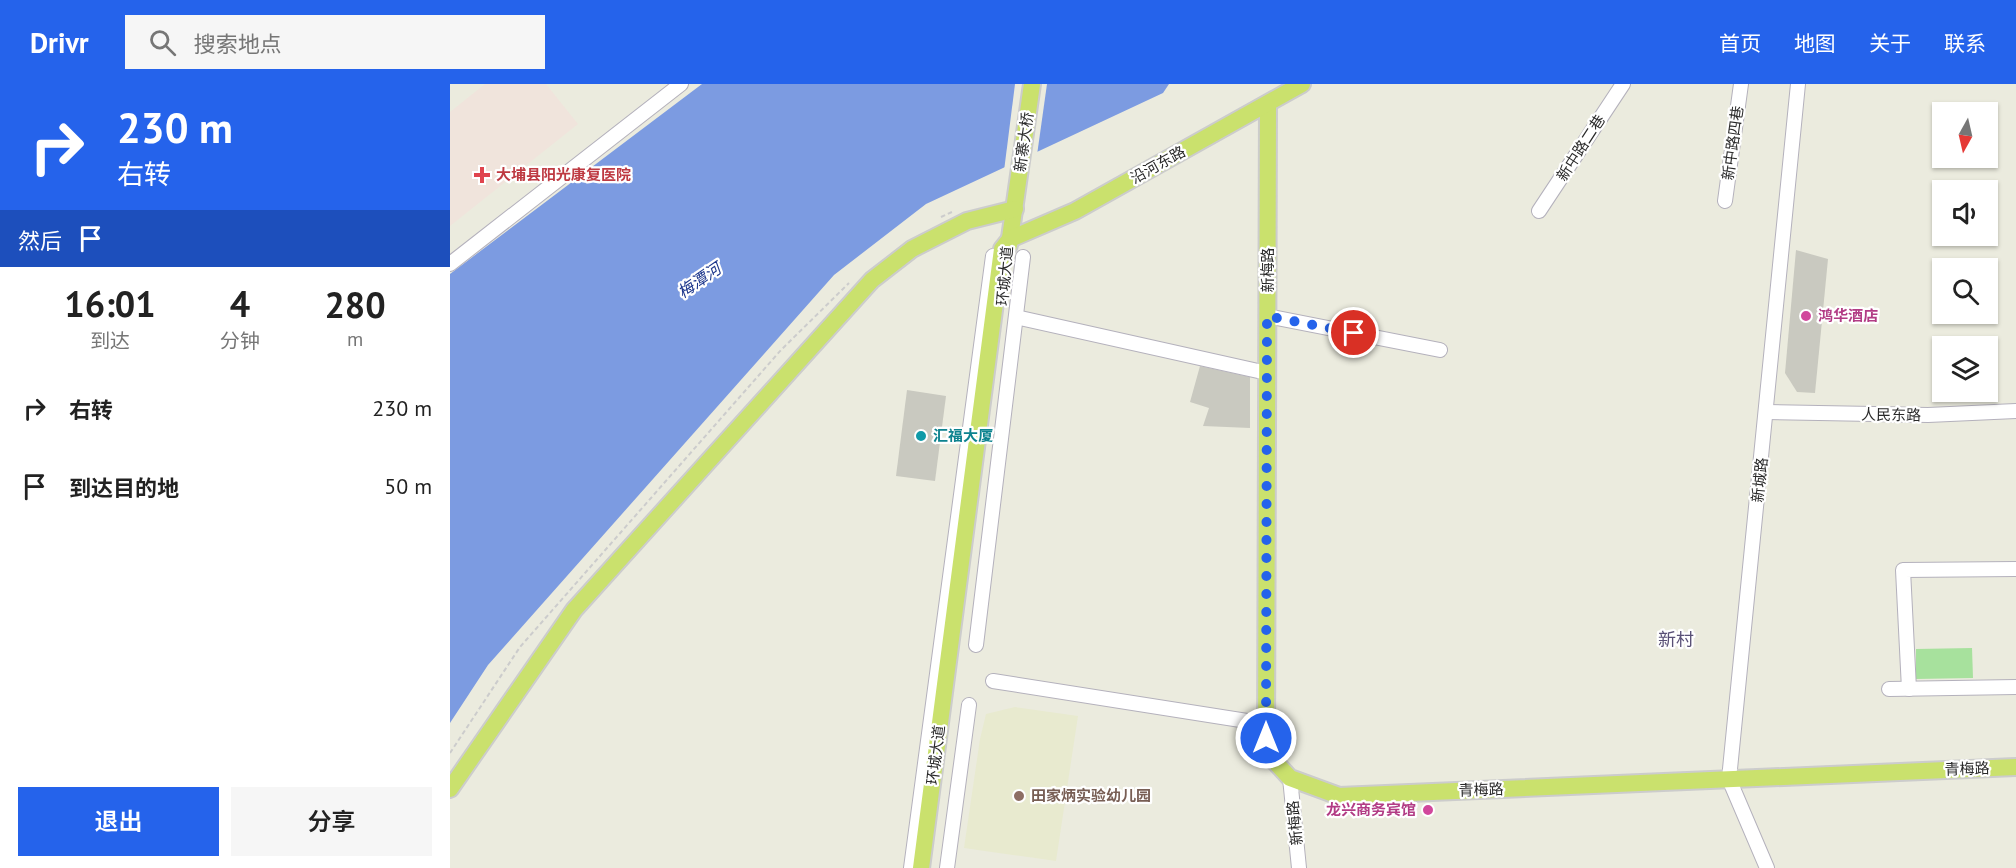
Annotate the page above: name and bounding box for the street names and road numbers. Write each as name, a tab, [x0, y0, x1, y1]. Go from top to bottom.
street label: 新中路四巷	[1718, 104, 1747, 181]
street label: 新寨大桥	[1010, 111, 1037, 173]
street label: 新中路二巷	[1552, 111, 1609, 184]
street label: 沿河东路	[1127, 142, 1189, 187]
street label: 环城大道	[992, 245, 1017, 307]
street label: 新梅路	[1258, 247, 1277, 293]
street label: 人民东路	[1861, 404, 1921, 425]
street label: 新城路	[1748, 457, 1771, 503]
street label: 环城大道	[922, 724, 949, 786]
street label: 青梅路	[1944, 758, 1990, 779]
street label: 青梅路	[1458, 779, 1504, 800]
street label: 新梅路	[1283, 800, 1306, 846]

